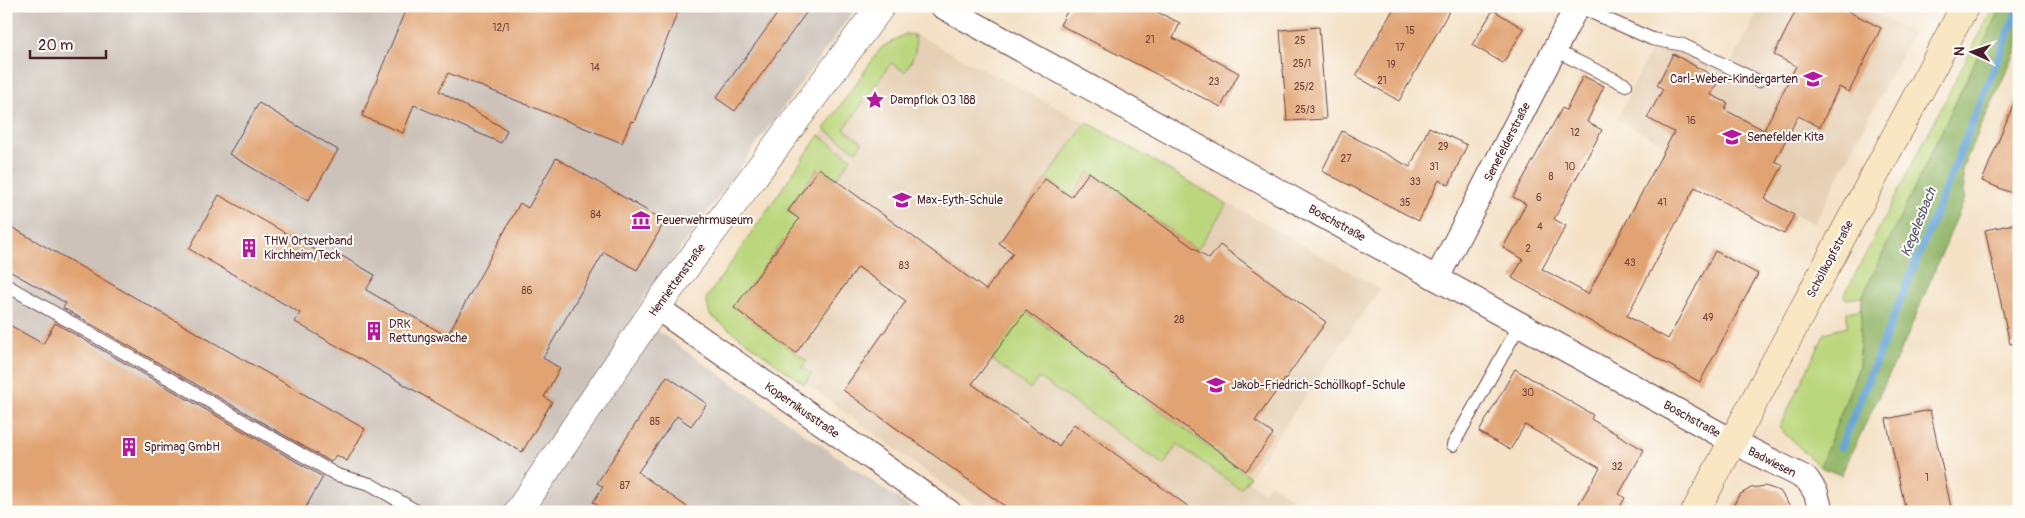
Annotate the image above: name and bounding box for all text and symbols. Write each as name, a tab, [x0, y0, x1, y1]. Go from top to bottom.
house number: 12/1	[493, 22, 510, 34]
house number: 15	[1405, 25, 1415, 37]
scale bar	[30, 28, 106, 60]
north arrow	[1948, 28, 1998, 78]
house number: 21	[1145, 34, 1155, 46]
house number: 25	[1294, 35, 1306, 47]
text: 20 m	[38, 36, 73, 55]
house number: 17	[1395, 42, 1405, 54]
text: N	[1951, 46, 1968, 57]
house number: 25/1	[1293, 58, 1311, 70]
house number: 19	[1386, 59, 1396, 71]
house number: 14	[590, 62, 600, 74]
school or university icon: Carl-Weber-Kindergarten	[1802, 68, 1824, 90]
place label: Carl-Weber-Kindergarten	[1670, 72, 1798, 87]
house number: 21	[1377, 75, 1387, 87]
house number: 23	[1209, 76, 1220, 88]
house number: 25/2	[1294, 81, 1314, 93]
place icon: Dampflok 03 188	[864, 89, 886, 111]
place label: Dampflok 03 188	[890, 93, 976, 108]
street label: Senefelderstraße	[1481, 100, 1534, 184]
house number: 25/3	[1295, 104, 1316, 116]
house number: 16	[1686, 115, 1696, 127]
school or university icon: Senefelder Kita	[1721, 126, 1743, 148]
house number: 12	[1570, 127, 1580, 139]
place label: Senefelder Kita	[1747, 130, 1824, 145]
house number: 29	[1438, 141, 1448, 153]
house number: 27	[1341, 153, 1352, 165]
house number: 31	[1429, 161, 1439, 173]
house number: 10	[1565, 161, 1576, 173]
house number: 8	[1548, 171, 1554, 183]
house number: 33	[1409, 176, 1421, 188]
water label: Kegelesbach	[1897, 184, 1941, 259]
school or university icon: Max-Eyth-Schule	[891, 189, 913, 211]
house number: 6	[1536, 192, 1542, 204]
place label: Max-Eyth-Schule	[917, 193, 1003, 208]
house number: 35	[1400, 197, 1411, 209]
house number: 41	[1657, 197, 1667, 209]
street label: Boschstraße	[1306, 202, 1368, 245]
house number: 84	[591, 209, 602, 221]
museum icon: Feuerwehrmuseum	[630, 209, 652, 231]
place label: Feuerwehrmuseum	[656, 213, 754, 228]
street label: Schöllkopfstraße	[1804, 218, 1857, 301]
house number: 4	[1537, 221, 1543, 233]
place label: THW Ortsverband Kirchheim/Teck	[264, 234, 353, 263]
building icon: THW Ortsverband Kirchheim/Teck	[238, 237, 260, 259]
street label: Henriettenstraße	[646, 241, 709, 320]
house number: 2	[1525, 243, 1531, 255]
house number: 43	[1624, 257, 1636, 269]
house number: 83	[899, 260, 910, 272]
house number: 86	[522, 285, 533, 297]
house number: 49	[1703, 312, 1713, 324]
house number: 28	[1174, 314, 1184, 326]
place label: DRK Rettungswache	[389, 317, 467, 346]
building icon: DRK Rettungswache	[363, 320, 385, 342]
school or university icon: Jakob-Friedrich-Schöllkopf-Schule	[1205, 374, 1227, 396]
place label: Jakob-Friedrich-Schöllkopf-Schule	[1231, 378, 1405, 393]
street label: Kopernikusstraße	[762, 379, 842, 442]
house number: 30	[1522, 387, 1534, 399]
street label: Boschstraße	[1661, 398, 1723, 441]
house number: 85	[650, 416, 660, 428]
building icon: Sprimag GmbH	[118, 436, 140, 458]
place label: Sprimag GmbH	[144, 440, 220, 455]
street label: Badwiesen	[1745, 444, 1799, 481]
house number: 32	[1611, 461, 1623, 473]
house number: 1	[1925, 472, 1929, 484]
house number: 87	[620, 480, 631, 492]

